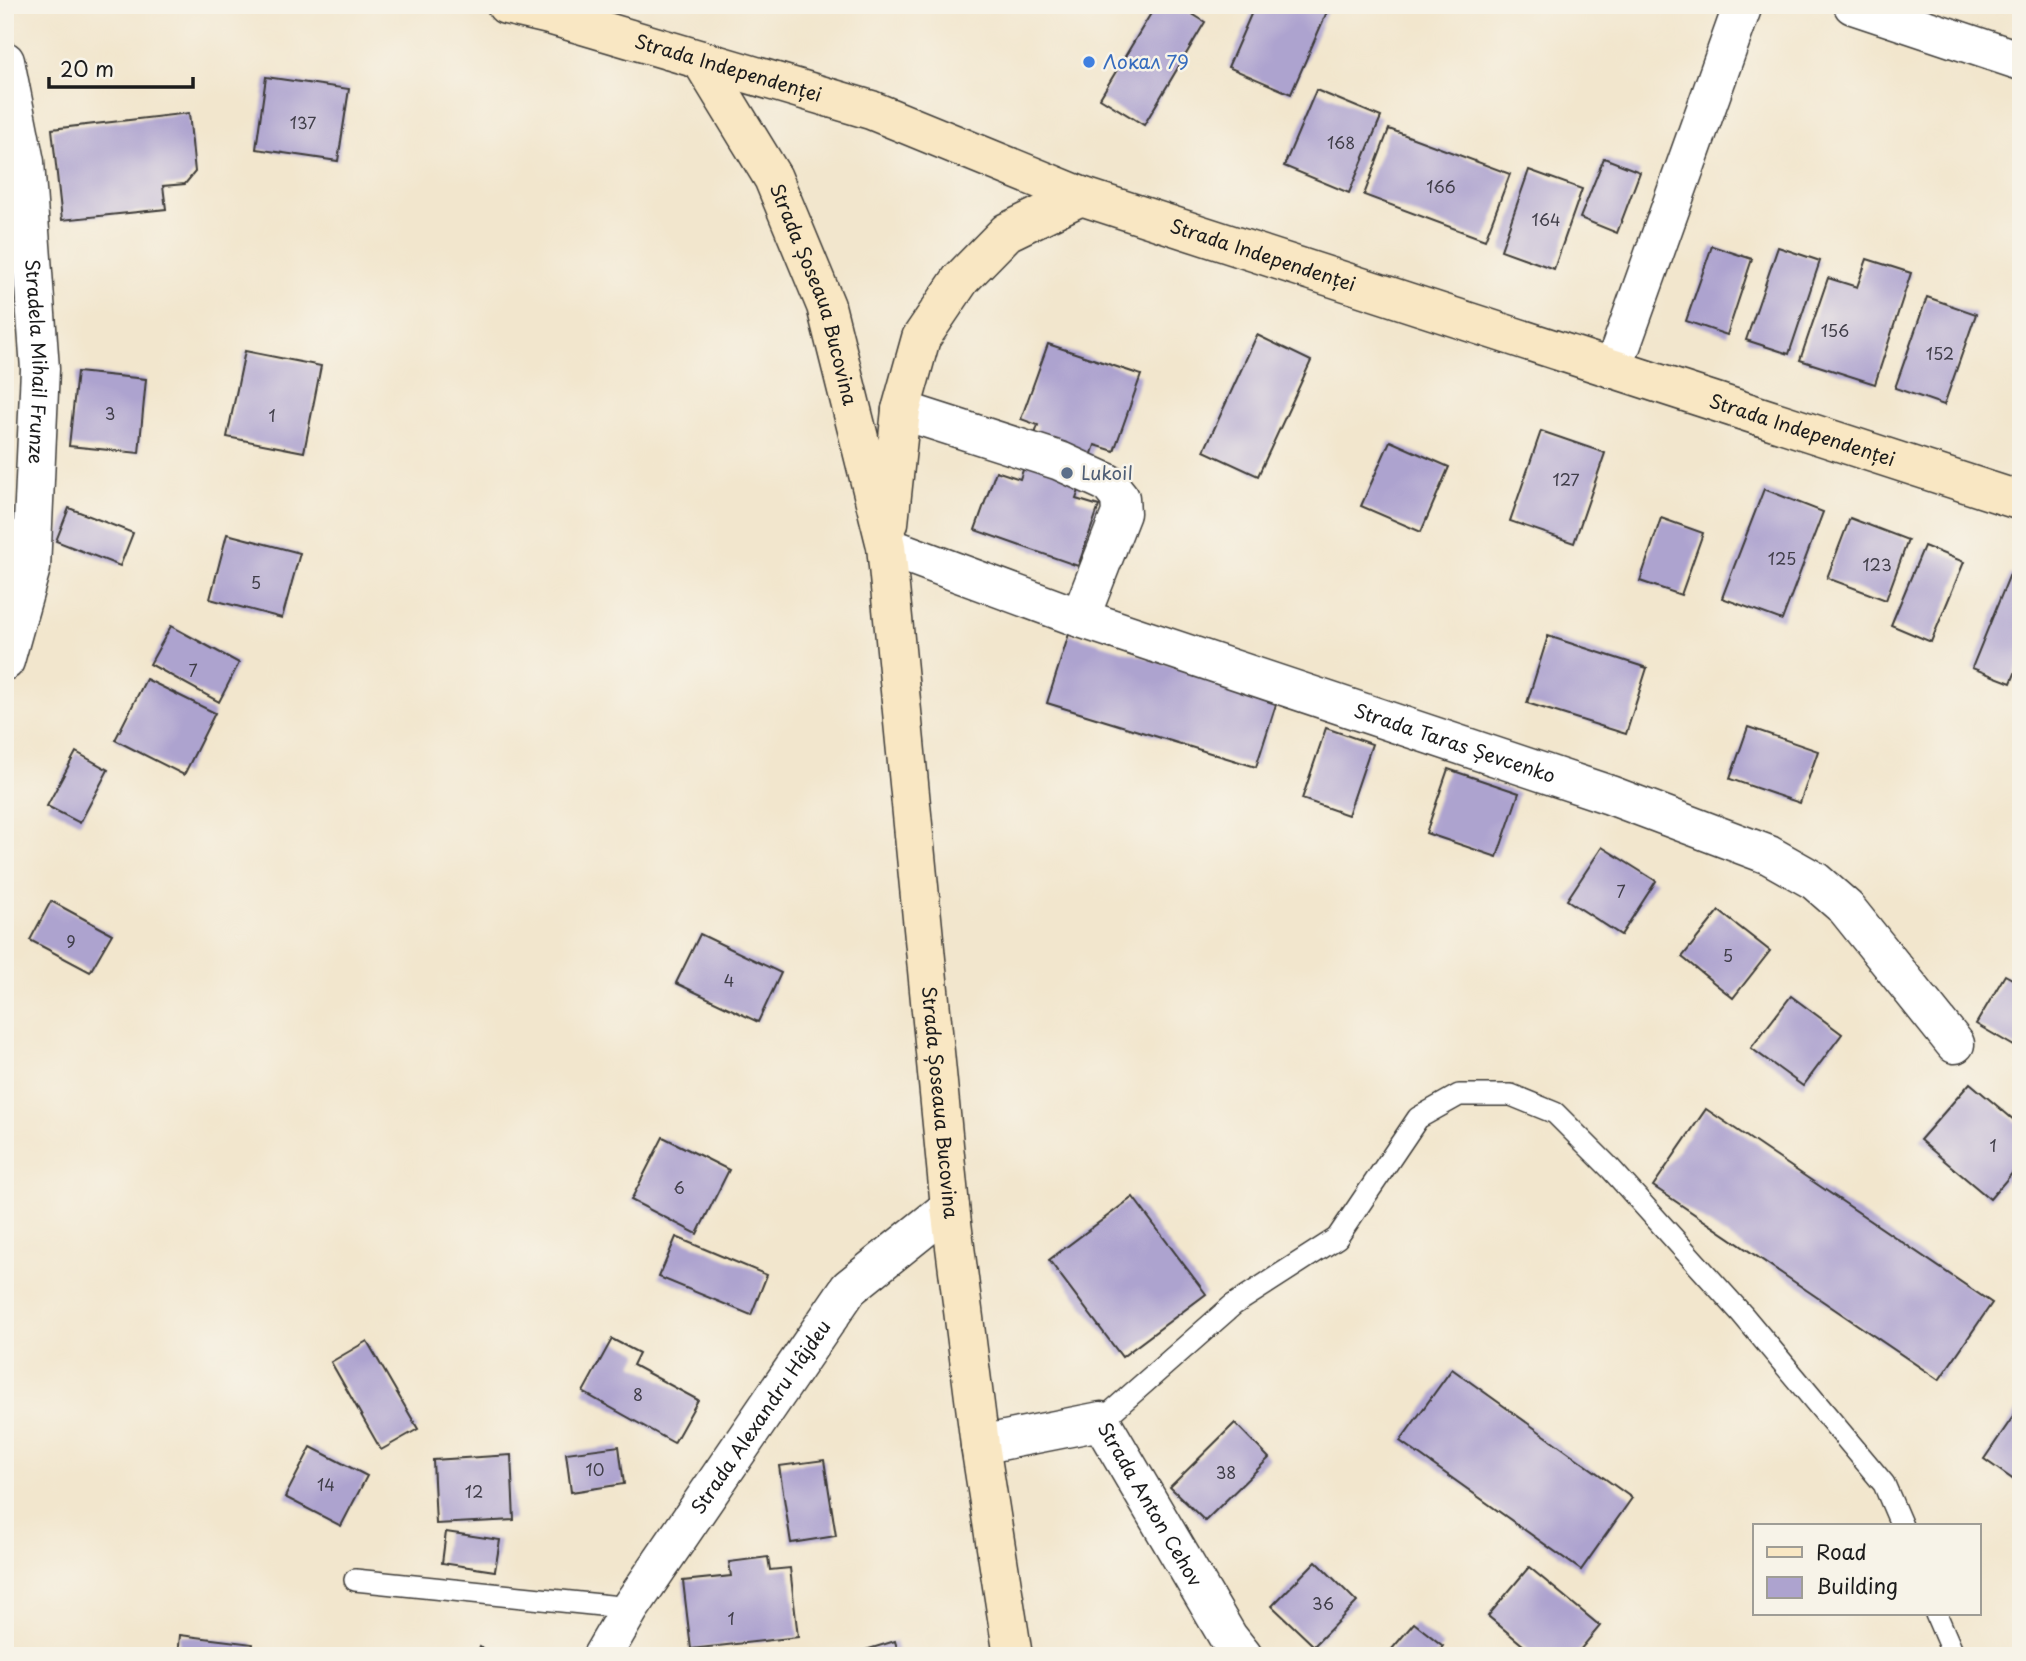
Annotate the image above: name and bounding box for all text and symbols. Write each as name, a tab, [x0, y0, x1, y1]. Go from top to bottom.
street label: Strada Independenței	[632, 26, 825, 108]
scale bar	[49, 46, 192, 90]
place label: Локал 79	[1103, 47, 1189, 75]
text: 20 m	[60, 52, 114, 84]
marker: Локал 79	[1081, 54, 1097, 70]
house number: 137	[290, 110, 316, 134]
house number: 168	[1327, 130, 1355, 154]
house number: 166	[1426, 174, 1456, 198]
street label: Strada Șoseaua Bucovina	[764, 179, 865, 408]
house number: 164	[1532, 207, 1560, 231]
street label: Strada Independenței	[1167, 211, 1360, 297]
street label: Stradela Mihail Frunze	[19, 258, 55, 465]
house number: 156	[1821, 318, 1849, 342]
house number: 152	[1926, 341, 1954, 365]
street label: Strada Independenței	[1706, 386, 1899, 472]
house number: 3	[105, 401, 115, 425]
house number: 1	[268, 403, 276, 427]
place label: Lukoil	[1081, 458, 1133, 486]
marker: Lukoil	[1059, 465, 1075, 481]
house number: 127	[1552, 467, 1580, 491]
house number: 125	[1768, 546, 1796, 570]
house number: 123	[1862, 552, 1892, 576]
house number: 5	[251, 570, 261, 594]
house number: 7	[188, 658, 198, 682]
street label: Strada Taras Șevcenko	[1351, 696, 1560, 789]
house number: 7	[1616, 879, 1626, 903]
house number: 9	[66, 929, 76, 953]
house number: 5	[1723, 943, 1733, 967]
house number: 4	[724, 968, 734, 992]
street label: Strada Șoseaua Bucovina	[916, 985, 966, 1220]
house number: 1	[1989, 1133, 1997, 1157]
house number: 6	[673, 1175, 685, 1199]
street label: Strada Alexandru Hâjdeu	[683, 1314, 836, 1519]
house number: 8	[633, 1382, 643, 1406]
street label: Strada Anton Cehov	[1092, 1416, 1210, 1591]
house number: 10	[586, 1457, 604, 1481]
house number: 38	[1216, 1460, 1236, 1484]
house number: 14	[317, 1472, 335, 1496]
house number: 12	[465, 1479, 483, 1503]
legend	[1753, 1524, 1980, 1616]
text: Road	[1816, 1535, 1867, 1567]
text: Building	[1816, 1569, 1898, 1601]
house number: 36	[1312, 1591, 1334, 1615]
house number: 1	[727, 1606, 735, 1630]

